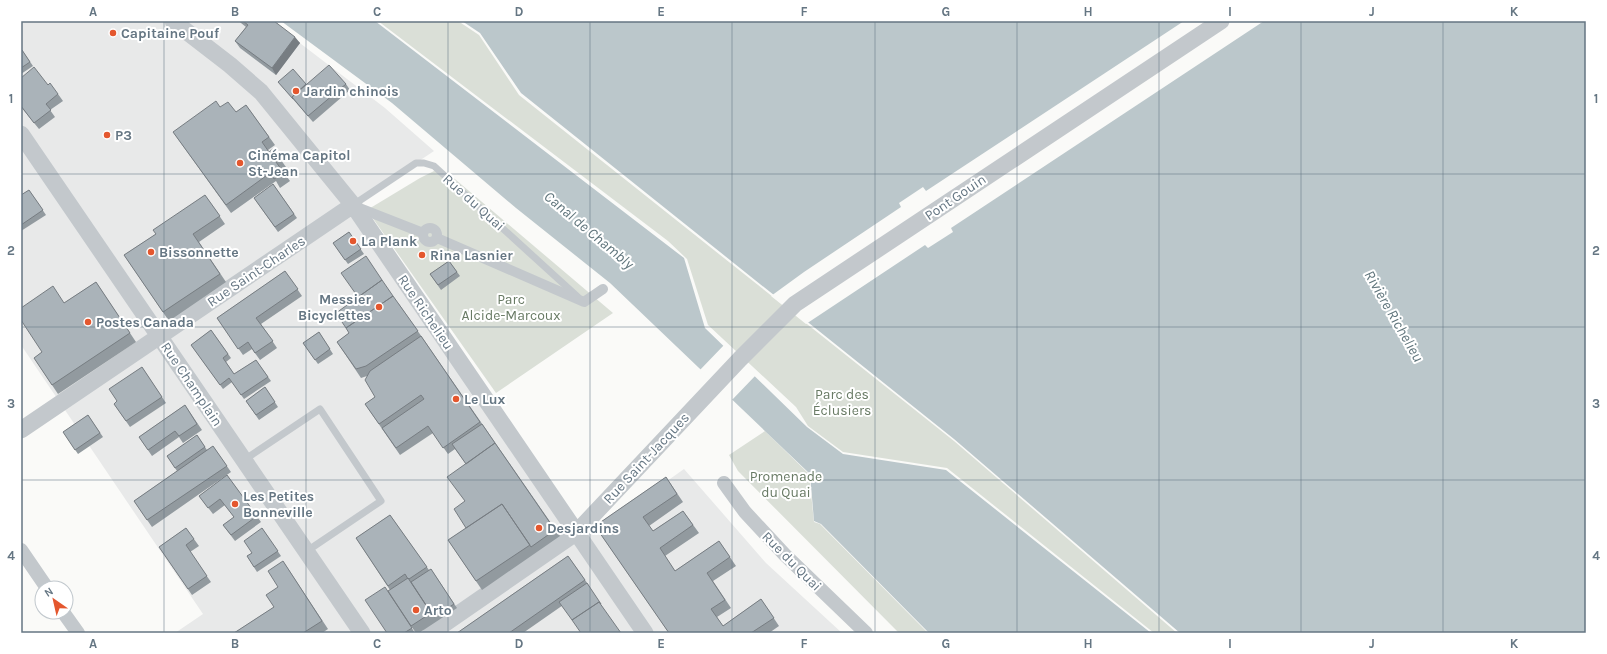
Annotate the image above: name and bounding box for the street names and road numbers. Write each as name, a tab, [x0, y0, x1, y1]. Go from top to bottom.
street label: Rue du Quai	[439, 170, 508, 234]
street label: Pont Gouin	[921, 171, 989, 224]
street label: Rue Saint-Charles	[204, 232, 309, 311]
street label: Rue Richelieu	[394, 271, 457, 353]
street label: Rue Champlain	[157, 339, 226, 430]
street label: Rue Saint-Jacques	[600, 409, 693, 507]
street label: Rue du Quai	[758, 528, 825, 595]

